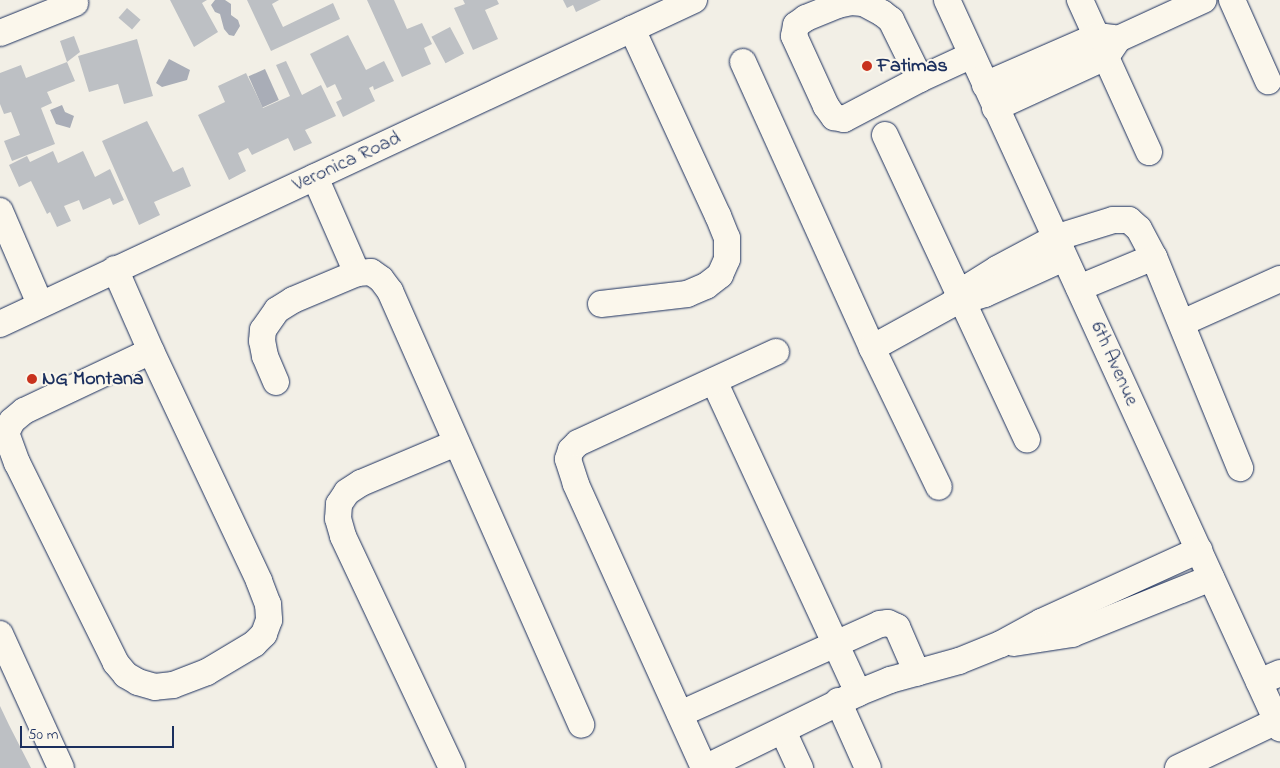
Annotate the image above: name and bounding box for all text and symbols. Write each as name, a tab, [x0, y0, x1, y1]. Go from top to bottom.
place label: Fatimas	[877, 54, 948, 78]
marker: Fatimas	[861, 60, 873, 72]
street label: Veronica Road	[289, 126, 405, 198]
street label: 6th Avenue	[1085, 318, 1143, 410]
place label: NG Montana	[42, 367, 144, 391]
marker: NG Montana	[26, 373, 38, 385]
scale bar	[22, 716, 176, 748]
text: 50 m	[28, 724, 58, 746]

